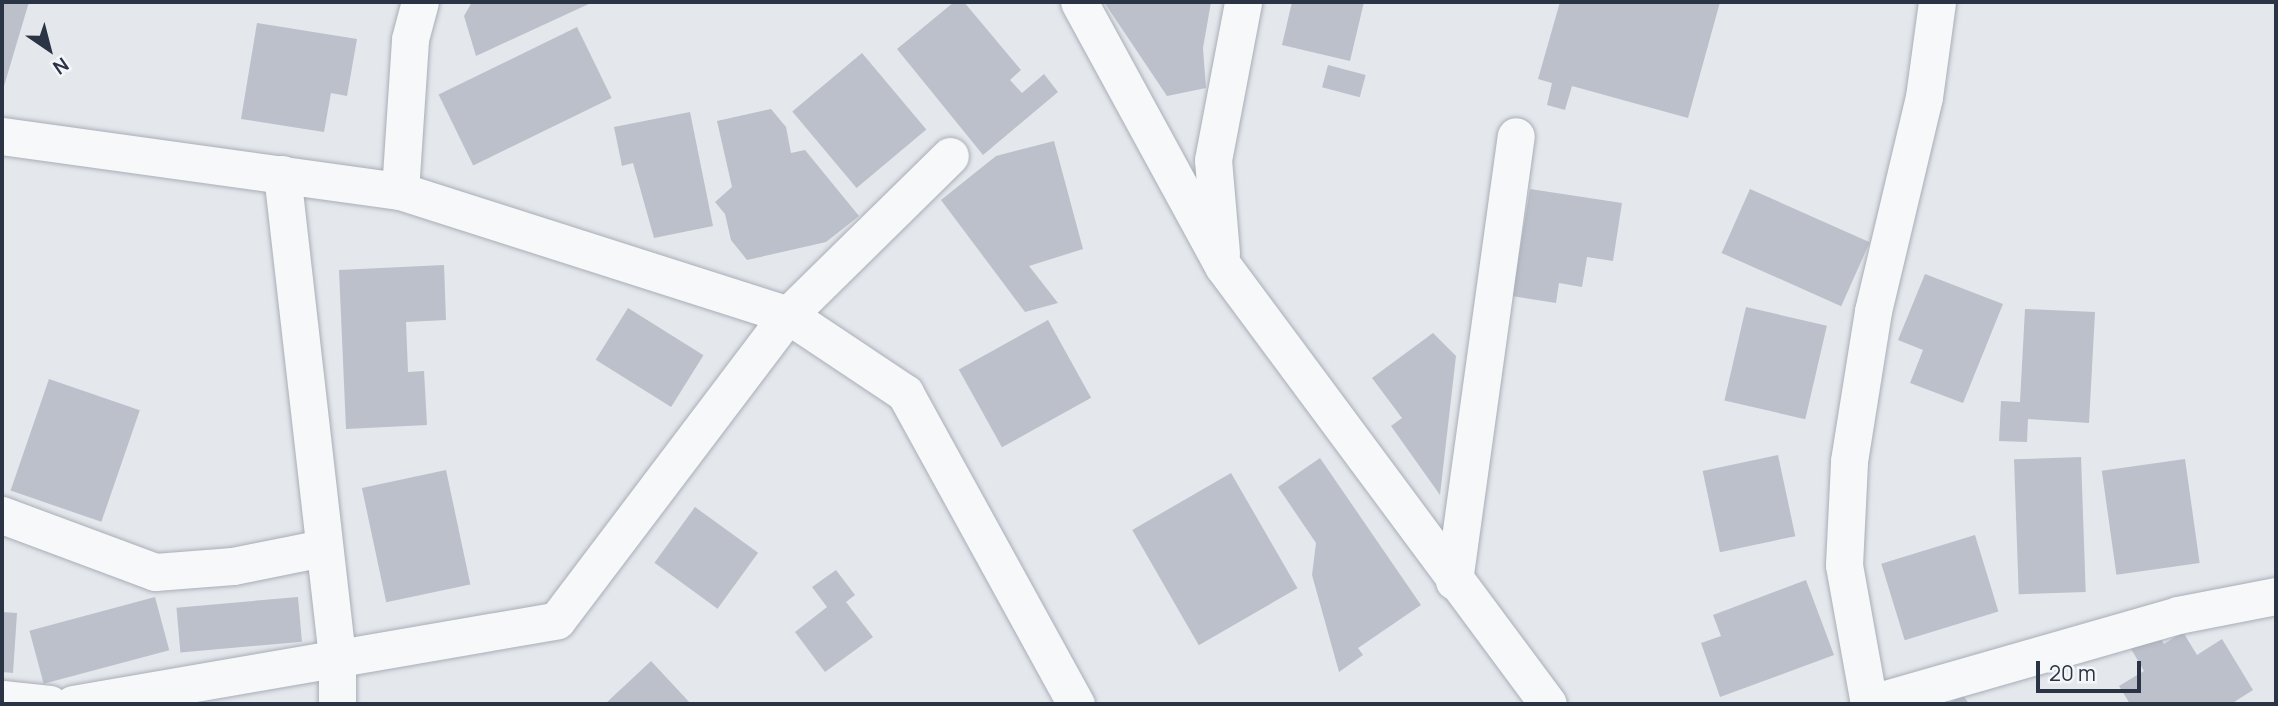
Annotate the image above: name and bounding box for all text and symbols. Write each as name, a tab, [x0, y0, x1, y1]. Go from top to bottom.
north arrow	[14, 14, 84, 84]
text: N	[48, 52, 74, 81]
scale bar	[2040, 646, 2145, 690]
text: 20 m	[2049, 659, 2096, 687]

